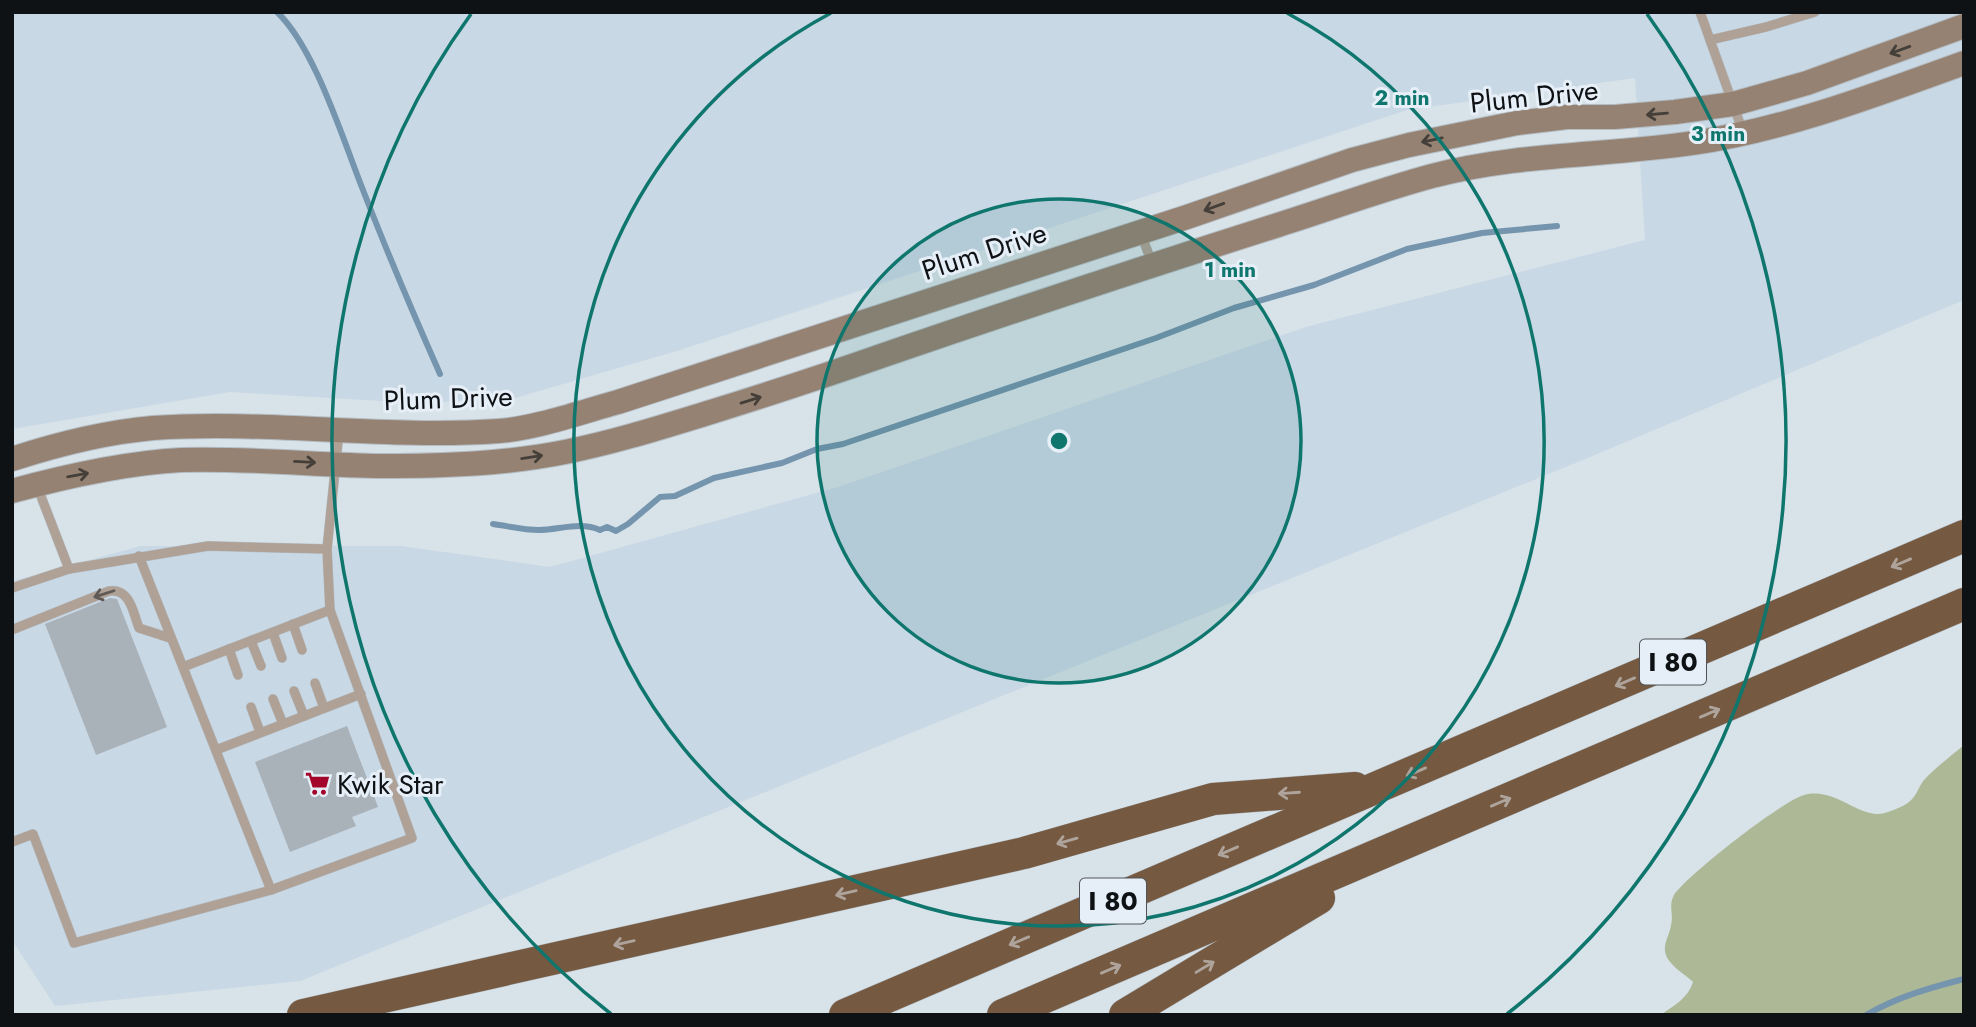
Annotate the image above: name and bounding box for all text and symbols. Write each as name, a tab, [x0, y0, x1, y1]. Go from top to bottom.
one-way arrow	[1889, 45, 1911, 57]
street label: Plum Drive	[1468, 69, 1600, 124]
text: 2 min	[1374, 83, 1430, 113]
one-way arrow	[1646, 108, 1669, 121]
text: 3 min	[1691, 119, 1745, 149]
one-way arrow	[1421, 134, 1444, 147]
one-way arrow	[1204, 202, 1226, 214]
street label: Plum Drive	[916, 212, 1052, 291]
text: 1 min	[1204, 255, 1256, 285]
street label: Plum Drive	[383, 376, 513, 421]
one-way arrow	[740, 392, 762, 405]
centre of rings	[1047, 429, 1071, 453]
one-way arrow	[520, 451, 543, 464]
one-way arrow	[293, 456, 316, 469]
one-way arrow	[66, 468, 89, 481]
one-way arrow	[1891, 557, 1912, 570]
one-way arrow	[93, 589, 115, 601]
road number: I 80	[1640, 640, 1706, 684]
one-way arrow	[1615, 676, 1636, 689]
one-way arrow	[1699, 706, 1720, 719]
place label: Kwik Star	[337, 764, 444, 805]
one-way arrow	[1405, 766, 1427, 779]
supermarket icon: Kwik Star	[303, 770, 331, 798]
one-way arrow	[1278, 787, 1300, 800]
one-way arrow	[1490, 795, 1511, 808]
one-way arrow	[1056, 835, 1078, 848]
one-way arrow	[1218, 846, 1239, 859]
road number: I 80	[1080, 879, 1146, 924]
one-way arrow	[835, 887, 858, 900]
one-way arrow	[1009, 935, 1030, 948]
one-way arrow	[613, 937, 636, 950]
one-way arrow	[1194, 959, 1214, 973]
one-way arrow	[1099, 962, 1121, 975]

